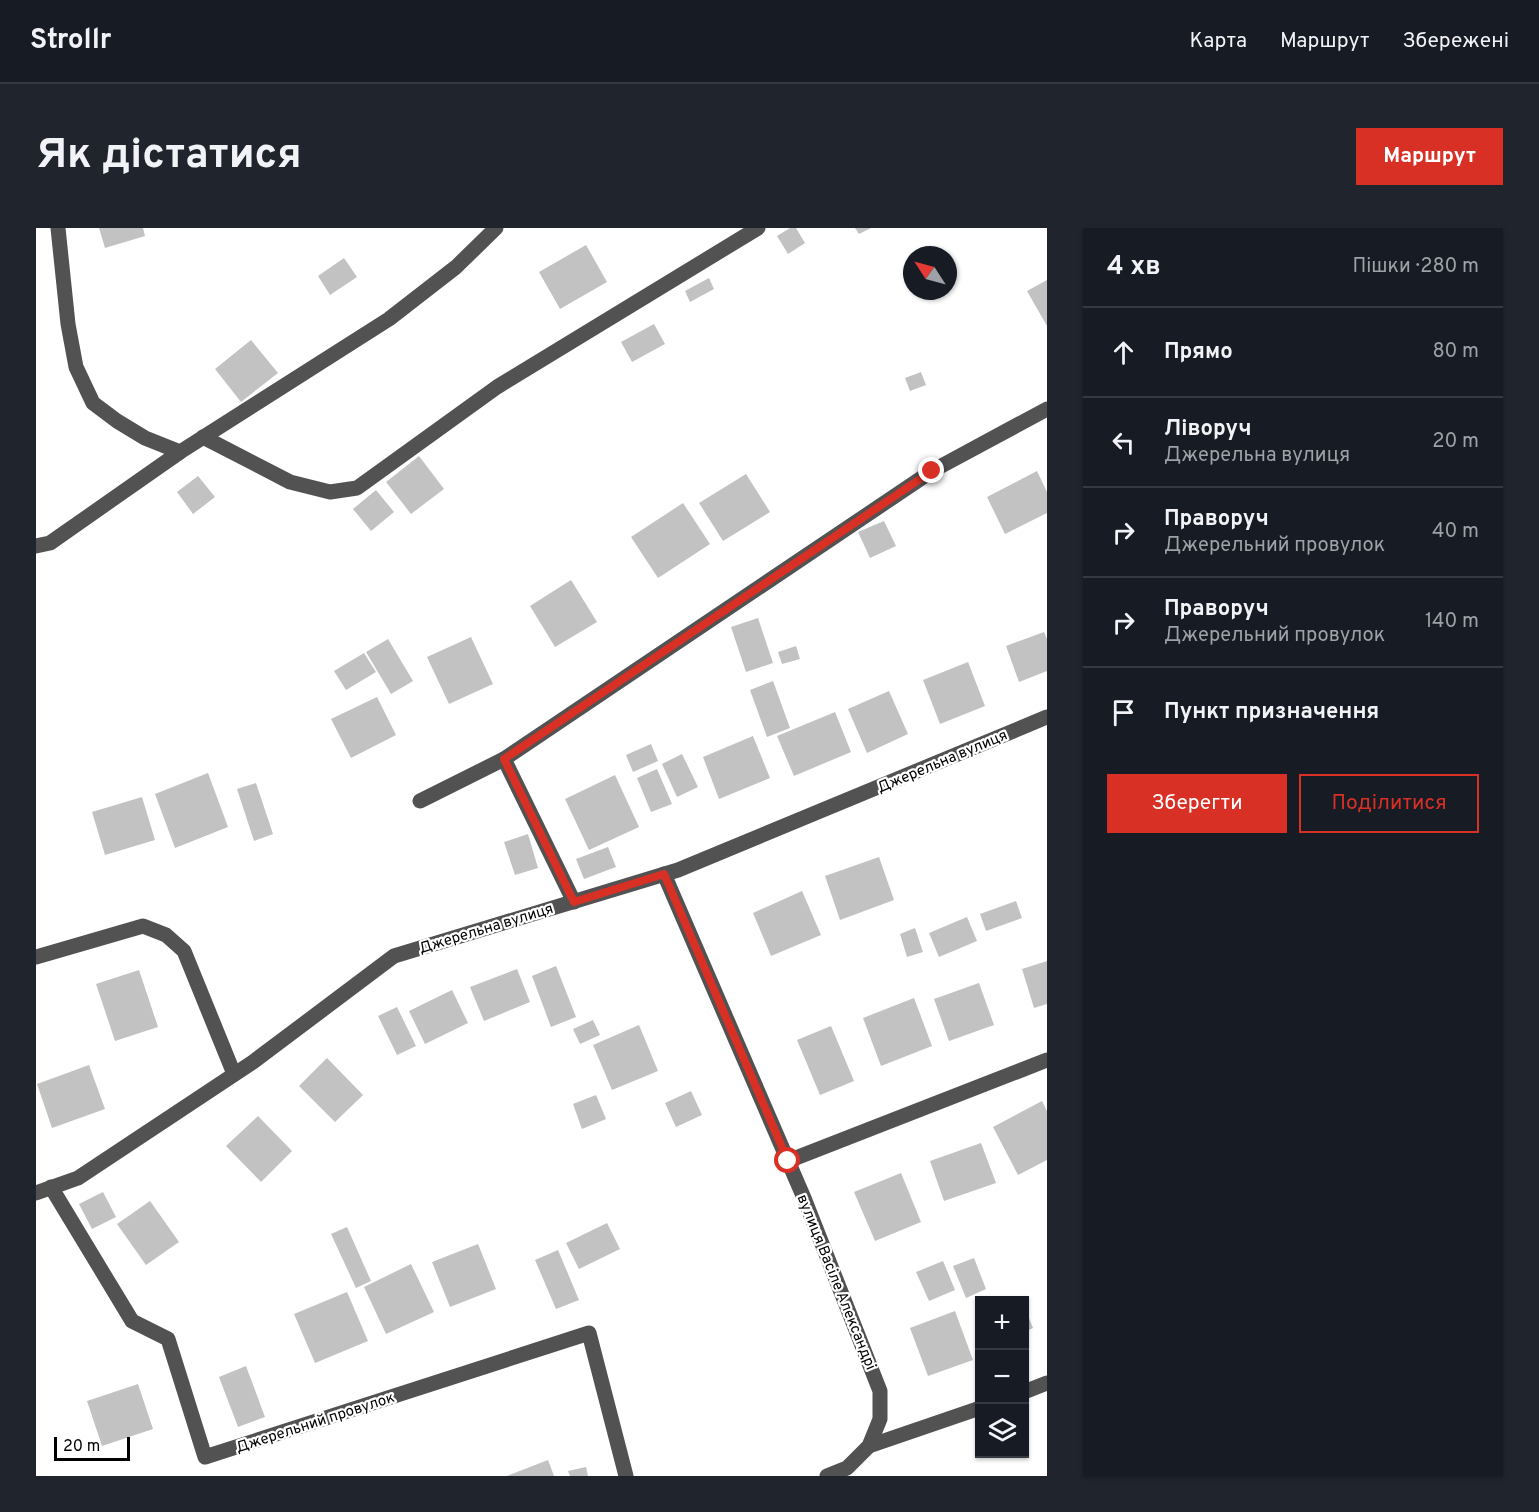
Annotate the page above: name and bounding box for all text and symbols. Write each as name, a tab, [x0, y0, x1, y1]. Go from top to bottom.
text: Strollr	[30, 23, 112, 59]
text: Карта	[1190, 28, 1247, 55]
text: Маршрут	[1280, 28, 1369, 55]
text: Збережені	[1402, 28, 1509, 55]
button: Маршрут	[1356, 128, 1503, 185]
text: Як дістатися	[36, 130, 302, 183]
north arrow	[903, 246, 957, 300]
text: 4 хв	[1107, 251, 1161, 284]
text: Пішки · 280 m	[1352, 254, 1479, 280]
icon: ahead	[1107, 336, 1140, 369]
text: Прямо	[1164, 339, 1233, 366]
text: 80 m	[1433, 339, 1479, 365]
text: Ліворуч	[1164, 416, 1252, 443]
icon: left	[1107, 426, 1140, 459]
text: 20 m	[1432, 429, 1479, 455]
text: Джерельна вулиця	[1164, 443, 1350, 469]
route end	[918, 457, 944, 483]
text: Праворуч	[1164, 506, 1269, 533]
icon: right	[1107, 516, 1140, 549]
text: 40 m	[1432, 519, 1479, 545]
text: Джерельний провулок	[1164, 533, 1385, 559]
text: Праворуч	[1164, 596, 1269, 623]
icon: right	[1107, 606, 1140, 639]
text: 140 m	[1425, 609, 1479, 635]
text: Джерельний провулок	[1164, 623, 1385, 649]
icon: arrive	[1107, 696, 1140, 729]
text: Пункт призначення	[1164, 699, 1379, 726]
street label: Джерельна вулиця	[875, 726, 1011, 798]
button: Зберегти	[1107, 774, 1287, 833]
button: Поділитися	[1299, 774, 1479, 833]
street label: Джерельна вулиця	[417, 900, 556, 959]
route start	[774, 1147, 800, 1173]
street label: вулиця Васіле Александрі	[792, 1192, 880, 1373]
map controls	[975, 1296, 1029, 1458]
button: +	[975, 1296, 1029, 1350]
button: −	[975, 1350, 1029, 1404]
street label: Джерельний провулок	[234, 1389, 397, 1458]
button: layers	[975, 1404, 1029, 1458]
scale bar	[54, 1434, 130, 1462]
text: 20 m	[63, 1437, 100, 1457]

